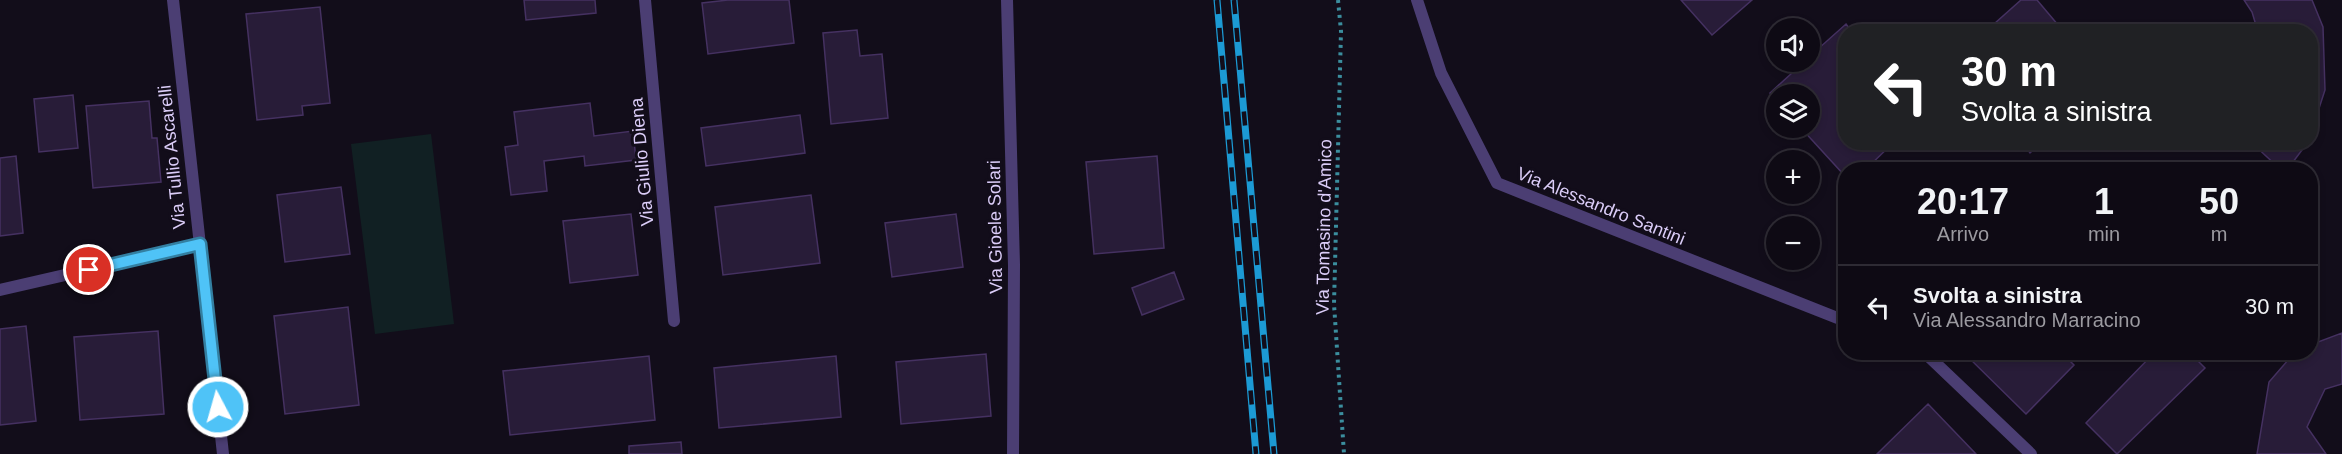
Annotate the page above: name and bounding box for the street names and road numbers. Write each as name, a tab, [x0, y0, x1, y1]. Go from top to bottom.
street label: Via Tullio Ascarelli	[154, 84, 190, 230]
street label: Via Giulio Diena	[626, 96, 658, 227]
street label: Via Tomasino d'Amico	[1312, 139, 1336, 315]
street label: Via Gioele Solari	[984, 160, 1006, 294]
street label: Via Alessandro Santini	[1514, 163, 1688, 249]

